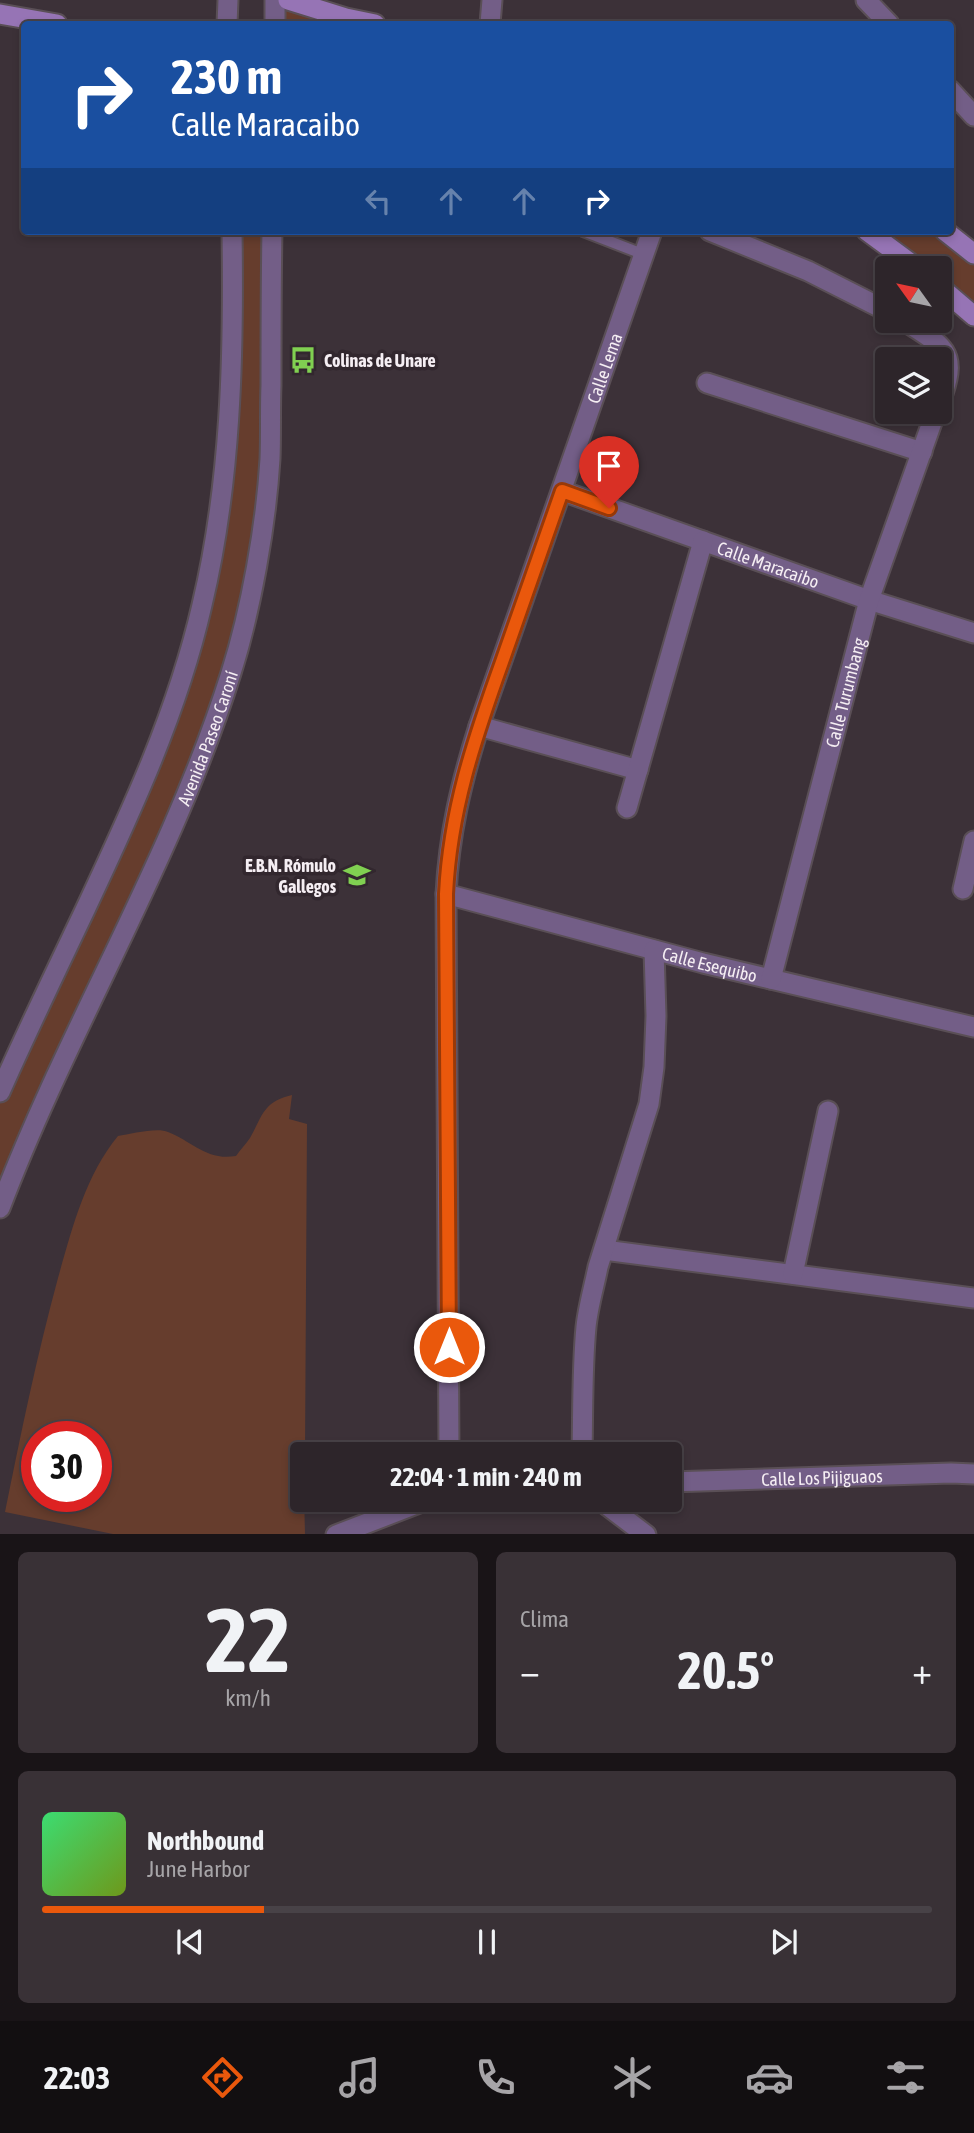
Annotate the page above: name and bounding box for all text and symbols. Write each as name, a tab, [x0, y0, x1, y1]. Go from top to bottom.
text: 230 m	[171, 48, 282, 104]
icon: right	[56, 49, 147, 140]
text: Calle Maracaibo	[171, 106, 360, 143]
icon: left	[359, 182, 397, 220]
icon: ahead	[432, 182, 470, 220]
icon: ahead	[505, 182, 543, 220]
icon: right	[578, 182, 616, 220]
north arrow	[875, 256, 952, 332]
map controls	[875, 256, 952, 424]
street label: Calle Lema	[582, 330, 626, 406]
bus stop icon: Colinas de Unare	[288, 345, 318, 375]
button: layers	[875, 347, 952, 424]
place label: Colinas de Unare	[324, 350, 436, 371]
pin	[579, 436, 639, 508]
icon: arrive	[590, 447, 628, 485]
street label: Calle Maracaibo	[715, 537, 822, 592]
street label: Calle Turumbang	[821, 635, 869, 750]
street label: Avenida Paseo Caroní	[173, 668, 242, 808]
place label: E.B.N. Rómulo Gallegos	[245, 855, 337, 897]
school or university icon: E.B.N. Rómulo Gallegos	[342, 860, 372, 890]
street label: Calle Esequibo	[660, 942, 759, 986]
position arrow	[412, 1310, 486, 1384]
speed limit sign: 30	[21, 1421, 112, 1512]
text: 22:04 · 1 min · 240 m	[390, 1462, 582, 1492]
street label: Calle Los Pijiguaos	[761, 1465, 883, 1490]
text: 22	[205, 1587, 291, 1691]
text: Clima	[520, 1606, 569, 1632]
text: 20.5°	[678, 1640, 774, 1700]
text: −	[520, 1649, 540, 1692]
text: +	[912, 1649, 932, 1692]
text: km/h	[225, 1685, 271, 1711]
text: Northbound	[147, 1826, 264, 1856]
text: June Harbor	[147, 1856, 250, 1882]
icon: previous	[171, 1923, 209, 1961]
icon: pause	[468, 1923, 506, 1961]
icon: next	[765, 1923, 803, 1961]
icon: directions	[198, 2053, 247, 2102]
icon: music	[335, 2053, 384, 2102]
icon: phone	[471, 2053, 520, 2102]
icon: climate	[608, 2053, 657, 2102]
icon: car	[745, 2053, 794, 2102]
icon: filters	[881, 2053, 930, 2102]
text: 22:03	[44, 2059, 110, 2096]

